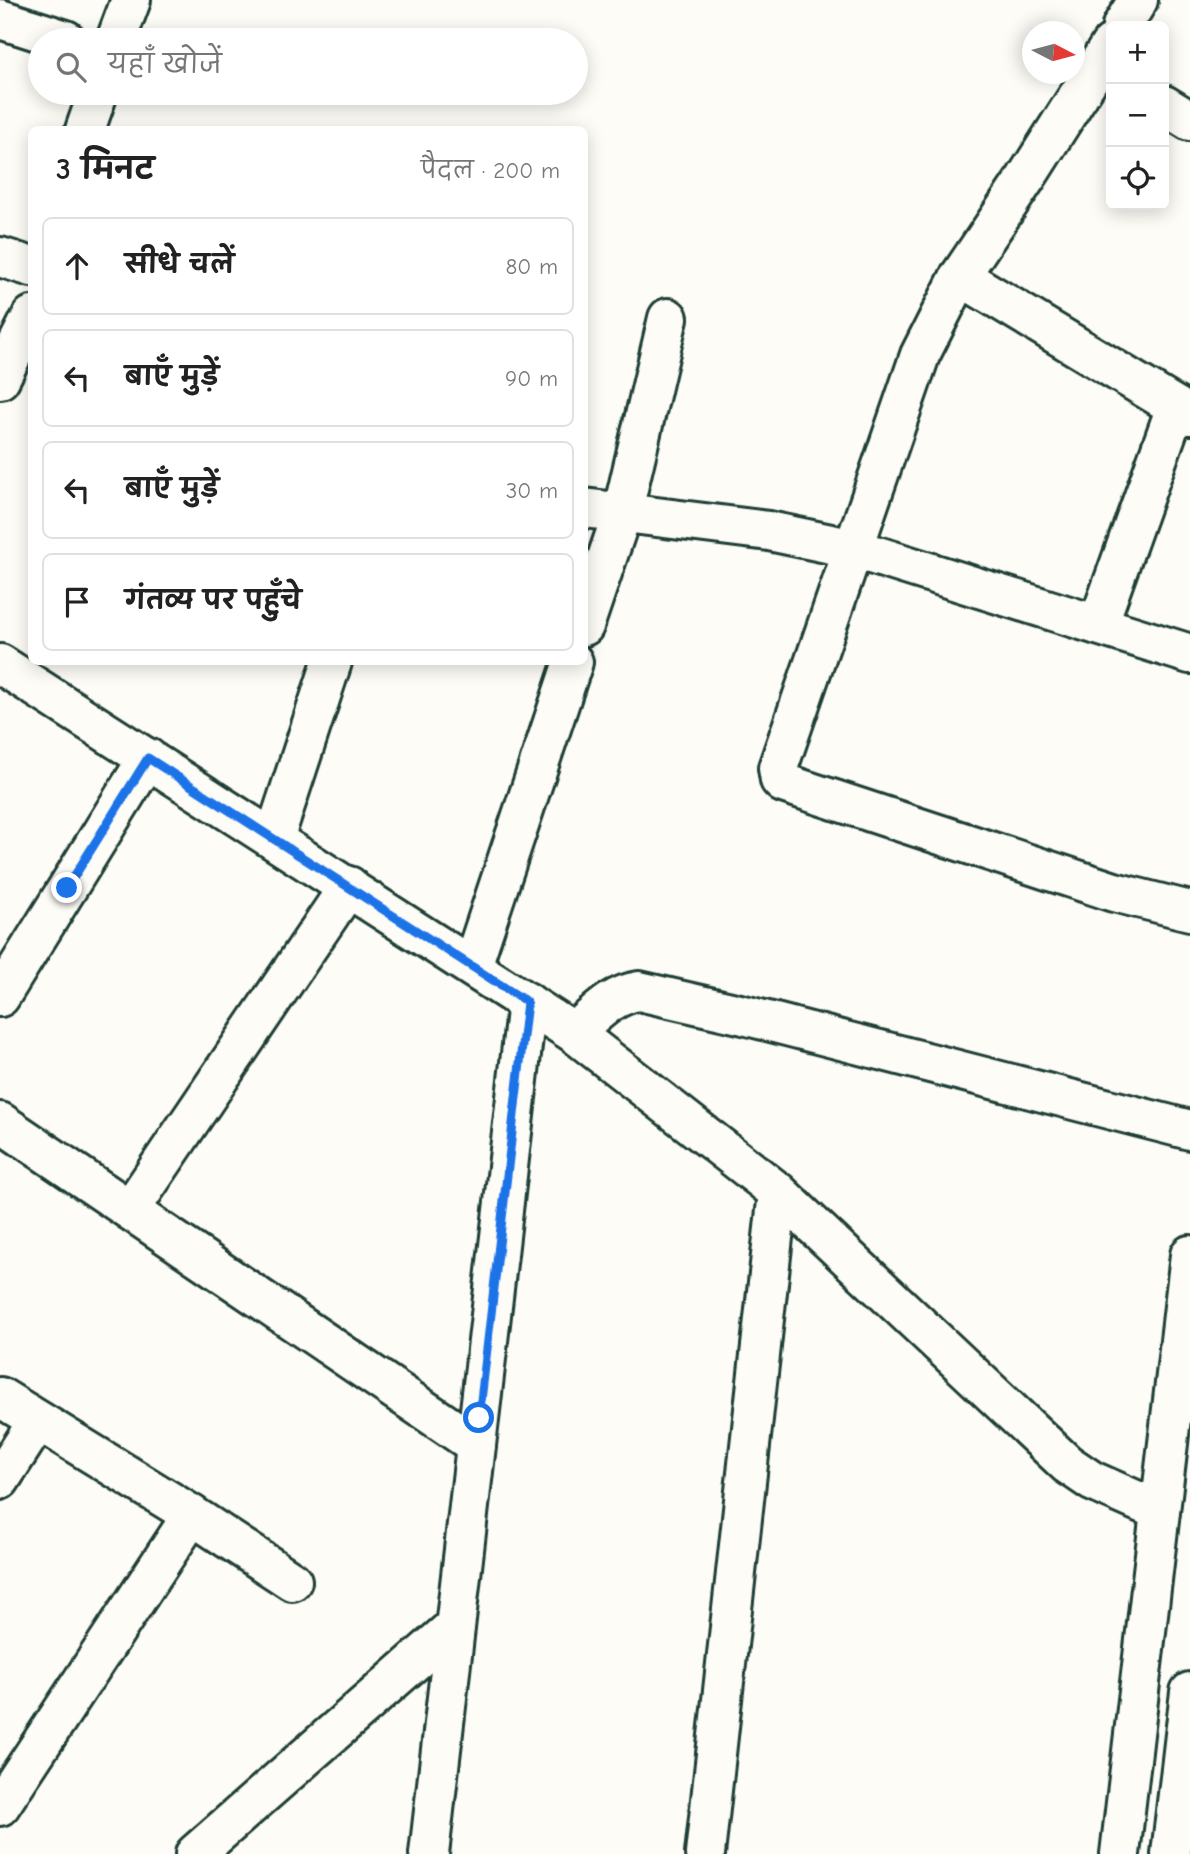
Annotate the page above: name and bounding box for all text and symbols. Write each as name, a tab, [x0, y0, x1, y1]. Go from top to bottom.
north arrow	[1022, 21, 1085, 84]
map controls	[1106, 21, 1169, 210]
button: +	[1106, 21, 1169, 84]
search box	[28, 28, 588, 105]
icon: search	[52, 48, 90, 86]
text: यहाँ खोजें	[108, 50, 222, 80]
button: −	[1106, 84, 1169, 147]
button: locate	[1106, 147, 1169, 210]
text: 3 मिनट	[56, 152, 154, 187]
text: पैदल · 200 m	[421, 157, 560, 184]
icon: ahead	[58, 247, 96, 285]
text: सीधे चलें	[125, 250, 234, 280]
text: 80 m	[505, 253, 558, 280]
icon: left	[58, 359, 96, 397]
text: बाएँ मुड़ें	[125, 362, 219, 392]
text: 90 m	[505, 365, 558, 392]
icon: left	[58, 471, 96, 509]
text: बाएँ मुड़ें	[125, 474, 219, 504]
text: 30 m	[506, 477, 558, 504]
icon: arrive	[58, 583, 96, 621]
text: गंतव्य पर पहुँचे	[125, 586, 302, 616]
route end	[51, 872, 82, 903]
route start	[463, 1402, 494, 1433]

